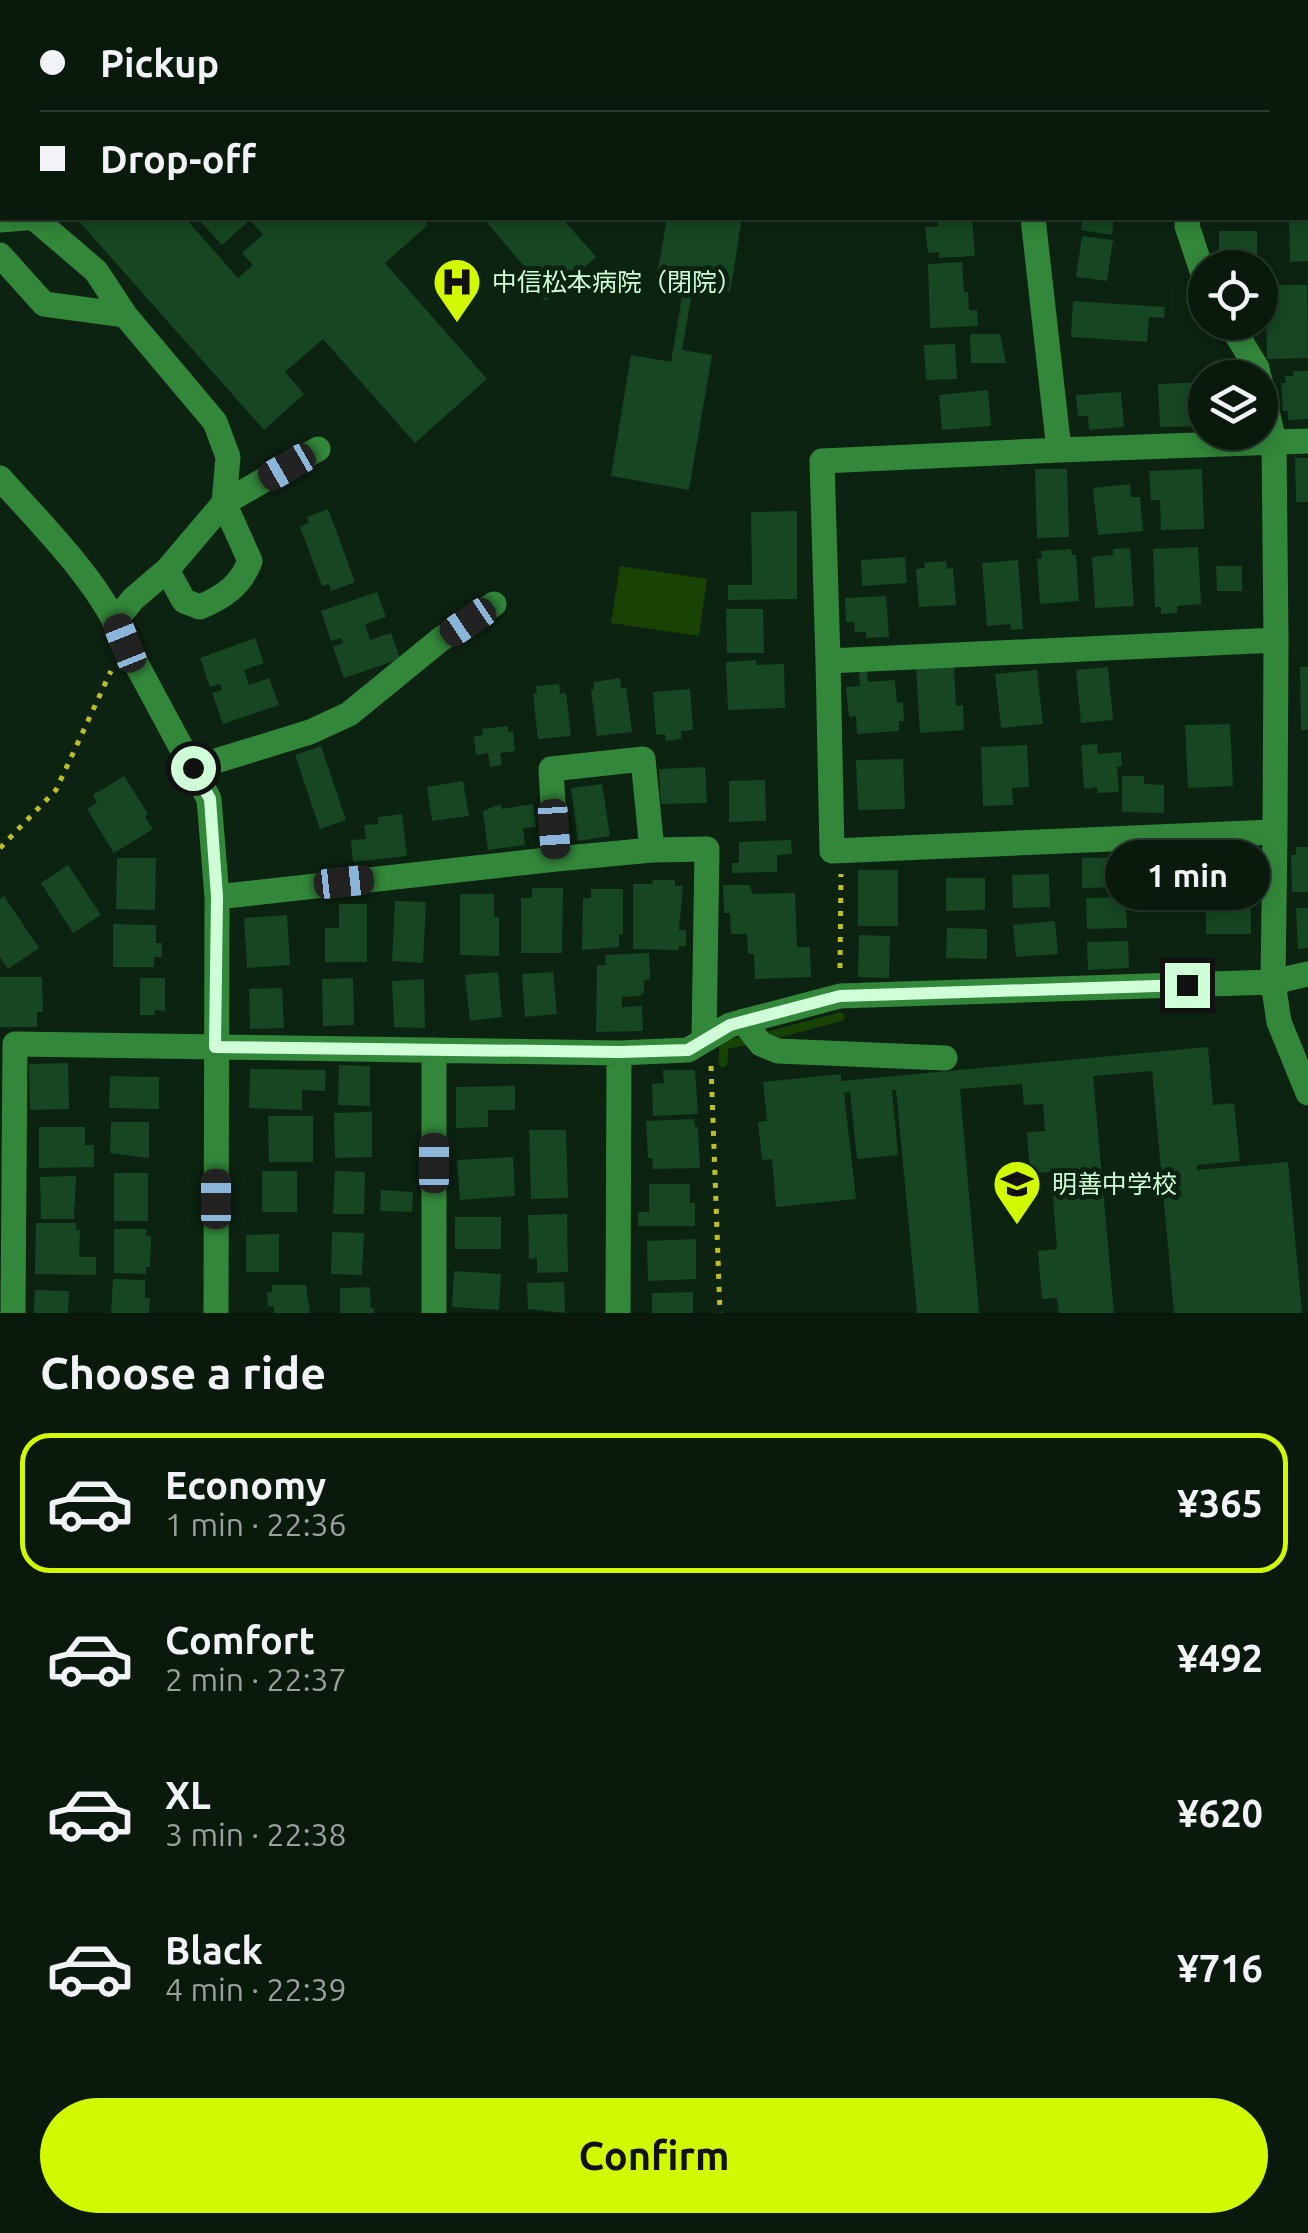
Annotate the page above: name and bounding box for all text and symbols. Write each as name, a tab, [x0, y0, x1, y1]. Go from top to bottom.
text: Pickup	[100, 42, 219, 84]
text: Drop-off	[100, 138, 256, 180]
map controls	[1188, 250, 1278, 450]
button: locate	[1188, 250, 1278, 340]
hospital icon: 中信松本病院（閉院）	[431, 256, 483, 324]
place label: 中信松本病院（閉院）	[492, 268, 742, 296]
button: layers	[1188, 360, 1278, 450]
car	[254, 439, 320, 495]
car	[435, 593, 501, 651]
car	[100, 610, 150, 676]
route start	[171, 746, 216, 791]
car	[537, 798, 571, 860]
callout: 1 min	[1104, 840, 1270, 910]
text: 1 min	[1147, 857, 1228, 893]
car	[313, 864, 375, 900]
route end	[1165, 963, 1210, 1008]
car	[419, 1133, 449, 1193]
school or university icon: 明善中学校	[991, 1158, 1043, 1226]
car	[201, 1169, 231, 1229]
place label: 明善中学校	[1052, 1170, 1177, 1198]
text: Choose a ride	[40, 1347, 326, 1398]
icon: car	[45, 1458, 135, 1548]
text: Economy	[165, 1464, 326, 1506]
text: ¥365	[1177, 1482, 1263, 1524]
text: 1 min · 22:36	[165, 1506, 347, 1542]
icon: car	[45, 1613, 135, 1703]
text: Comfort	[165, 1619, 315, 1661]
text: ¥492	[1177, 1637, 1263, 1679]
text: 2 min · 22:37	[165, 1661, 347, 1697]
icon: car	[45, 1768, 135, 1858]
text: XL	[165, 1774, 211, 1816]
text: ¥620	[1177, 1792, 1263, 1834]
text: 3 min · 22:38	[165, 1816, 347, 1852]
icon: car	[45, 1923, 135, 2013]
text: Black	[165, 1929, 263, 1971]
text: ¥716	[1177, 1947, 1263, 1989]
text: 4 min · 22:39	[165, 1971, 347, 2007]
button: Confirm	[40, 2098, 1268, 2213]

